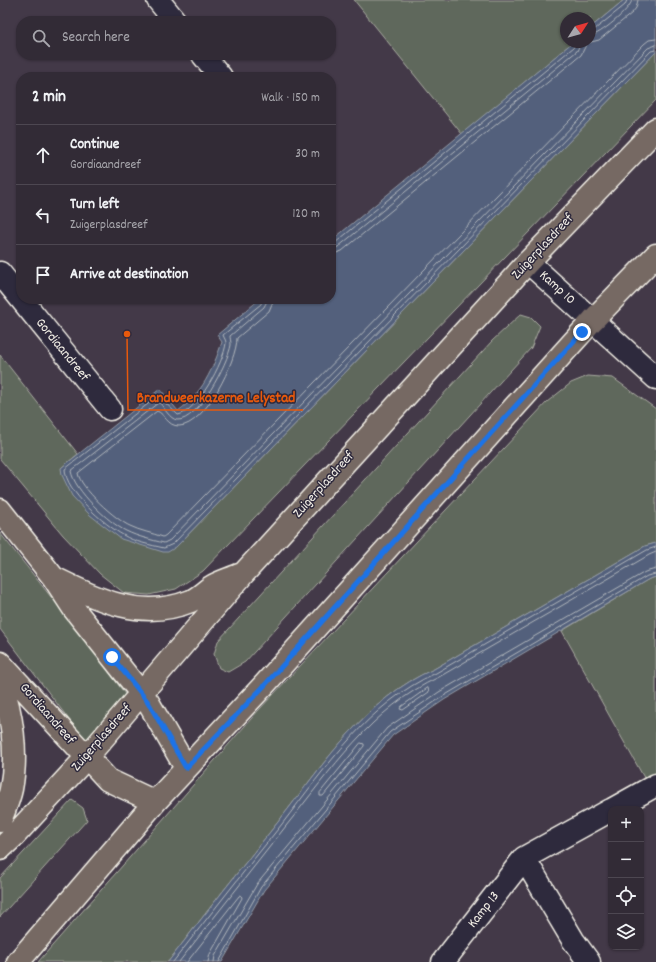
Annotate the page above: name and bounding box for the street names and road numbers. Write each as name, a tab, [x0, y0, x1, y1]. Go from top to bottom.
street label: Zuigerplasdreef	[507, 209, 580, 284]
street label: Kamp 10	[534, 266, 580, 310]
street label: Gordiaandreef	[30, 314, 94, 387]
street label: Zuigerplasdreef	[289, 446, 360, 523]
street label: Gordiaandreef	[14, 679, 80, 750]
street label: Zuigerplasdreef	[67, 699, 138, 776]
street label: Kamp 13	[463, 887, 505, 933]

